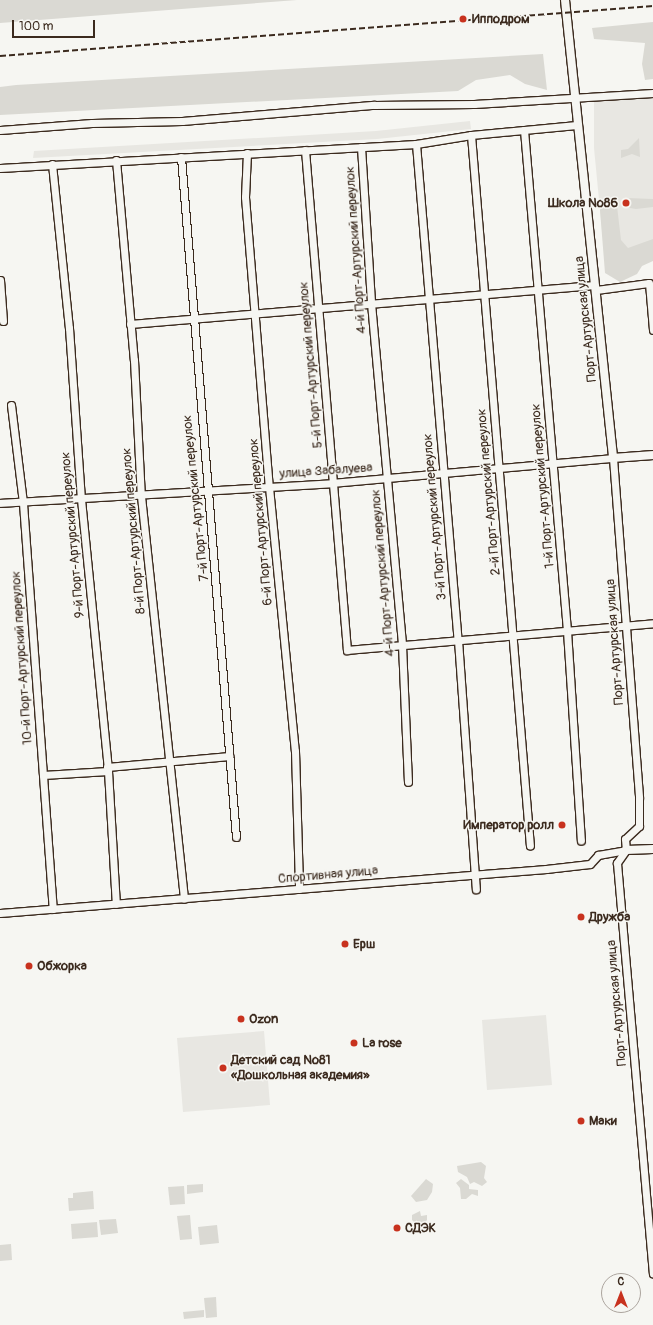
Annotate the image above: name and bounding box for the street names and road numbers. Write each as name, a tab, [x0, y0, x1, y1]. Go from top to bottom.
street label: 4-й Порт-Артурский переулок	[342, 166, 370, 334]
street label: Порт-Артурская улица	[572, 255, 600, 383]
street label: 5-й Порт-Артурский переулок	[296, 281, 326, 449]
street label: 1-й Порт-Артурский переулок	[528, 403, 558, 569]
street label: 2-й Порт-Артурский переулок	[474, 408, 504, 576]
street label: 7-й Порт-Артурский переулок	[180, 414, 212, 582]
street label: 3-й Порт-Артурский переулок	[420, 433, 450, 601]
street label: 6-й Порт-Артурский переулок	[246, 438, 276, 606]
street label: 8-й Порт-Артурский переулок	[119, 447, 149, 615]
street label: 9-й Порт-Артурский переулок	[58, 451, 88, 619]
street label: улица Забалуева	[279, 460, 373, 482]
street label: 4-й Порт-Артурский переулок	[368, 489, 398, 657]
street label: 10-й Порт-Артурский переулок	[8, 571, 36, 745]
street label: Порт-Артурская улица	[603, 578, 627, 706]
street label: Спортивная улица	[277, 863, 379, 887]
street label: Порт-Артурская улица	[604, 939, 630, 1067]

